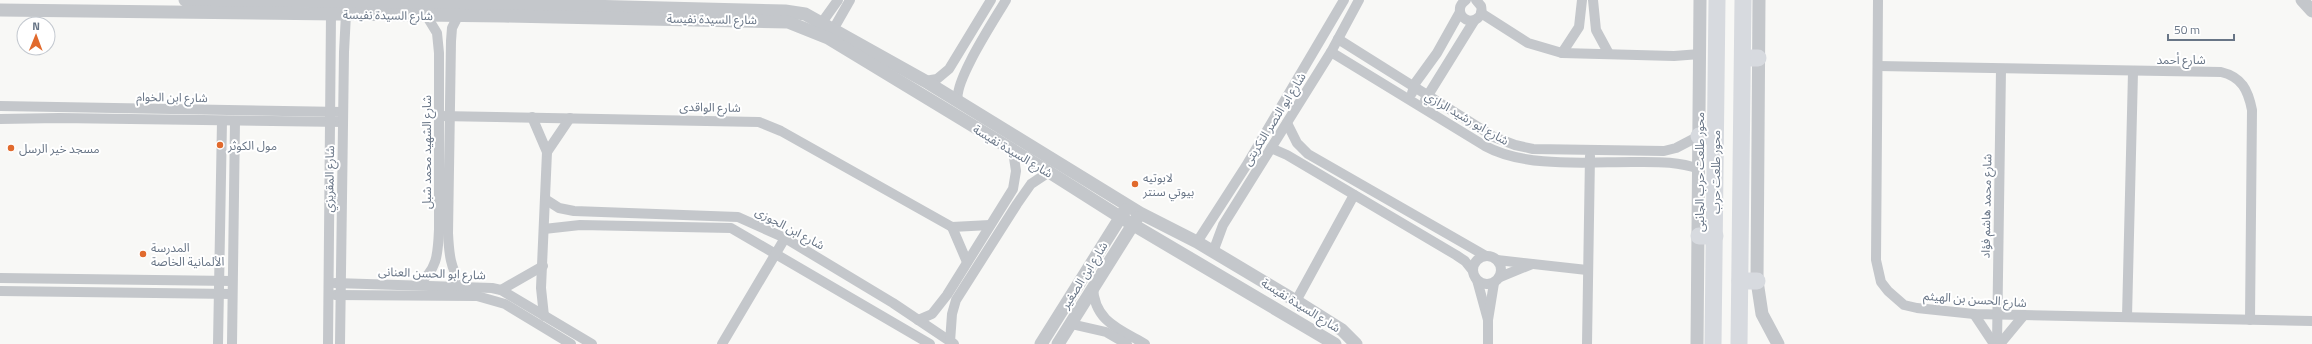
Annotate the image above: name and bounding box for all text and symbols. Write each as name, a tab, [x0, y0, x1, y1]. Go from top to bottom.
street label: شارع السيدة نفيسة	[343, 5, 433, 25]
street label: شارع السيدة نفيسة	[667, 9, 757, 29]
north arrow	[16, 16, 56, 56]
scale bar	[2168, 16, 2234, 42]
text: N	[32, 18, 40, 34]
text: 50 m	[2174, 20, 2200, 39]
street label: شارع أحمد	[2156, 50, 2206, 69]
street label: شارع ابو النصر التكريتى	[1238, 69, 1310, 169]
street label: شارع ابو رشيد الرازي	[1421, 86, 1513, 150]
street label: شارع ابن الخوام	[136, 87, 208, 107]
street label: شارع الشهيد محمد شبل	[417, 95, 436, 209]
street label: شارع الواقدى	[679, 97, 741, 117]
street label: محور طلعت حرب الجانبى	[1690, 112, 1709, 232]
street label: شارع السيدة نفيسة	[969, 120, 1057, 182]
street label: محور طلعت حرب	[1706, 130, 1725, 214]
place label: مول الكوثر	[227, 136, 277, 155]
place label: مسجد خير الرسل	[19, 139, 100, 158]
marker: مول الكوثر	[215, 140, 225, 150]
marker: مسجد خير الرسل	[6, 143, 16, 153]
street label: شارع المقريزي	[319, 145, 340, 213]
street label: شارع محمد هاشم فؤاد	[1976, 153, 1996, 259]
place label: لابوتيه بيوتي سنتر	[1142, 168, 1194, 201]
marker: لابوتيه بيوتي سنتر	[1130, 179, 1140, 189]
street label: شارع ابن الجوزى	[752, 202, 828, 254]
place label: المدرسة الألمانية الخاصة	[151, 238, 224, 271]
street label: شارع ابن الصغير	[1055, 238, 1112, 313]
marker: المدرسة الألمانية الخاصة	[138, 249, 148, 259]
street label: شارع ابو الحسن العنانى	[378, 262, 486, 284]
street label: شارع السيدة نفيسة	[1258, 273, 1344, 337]
street label: شارع الحسن بن الهيثم	[1923, 286, 2027, 312]

